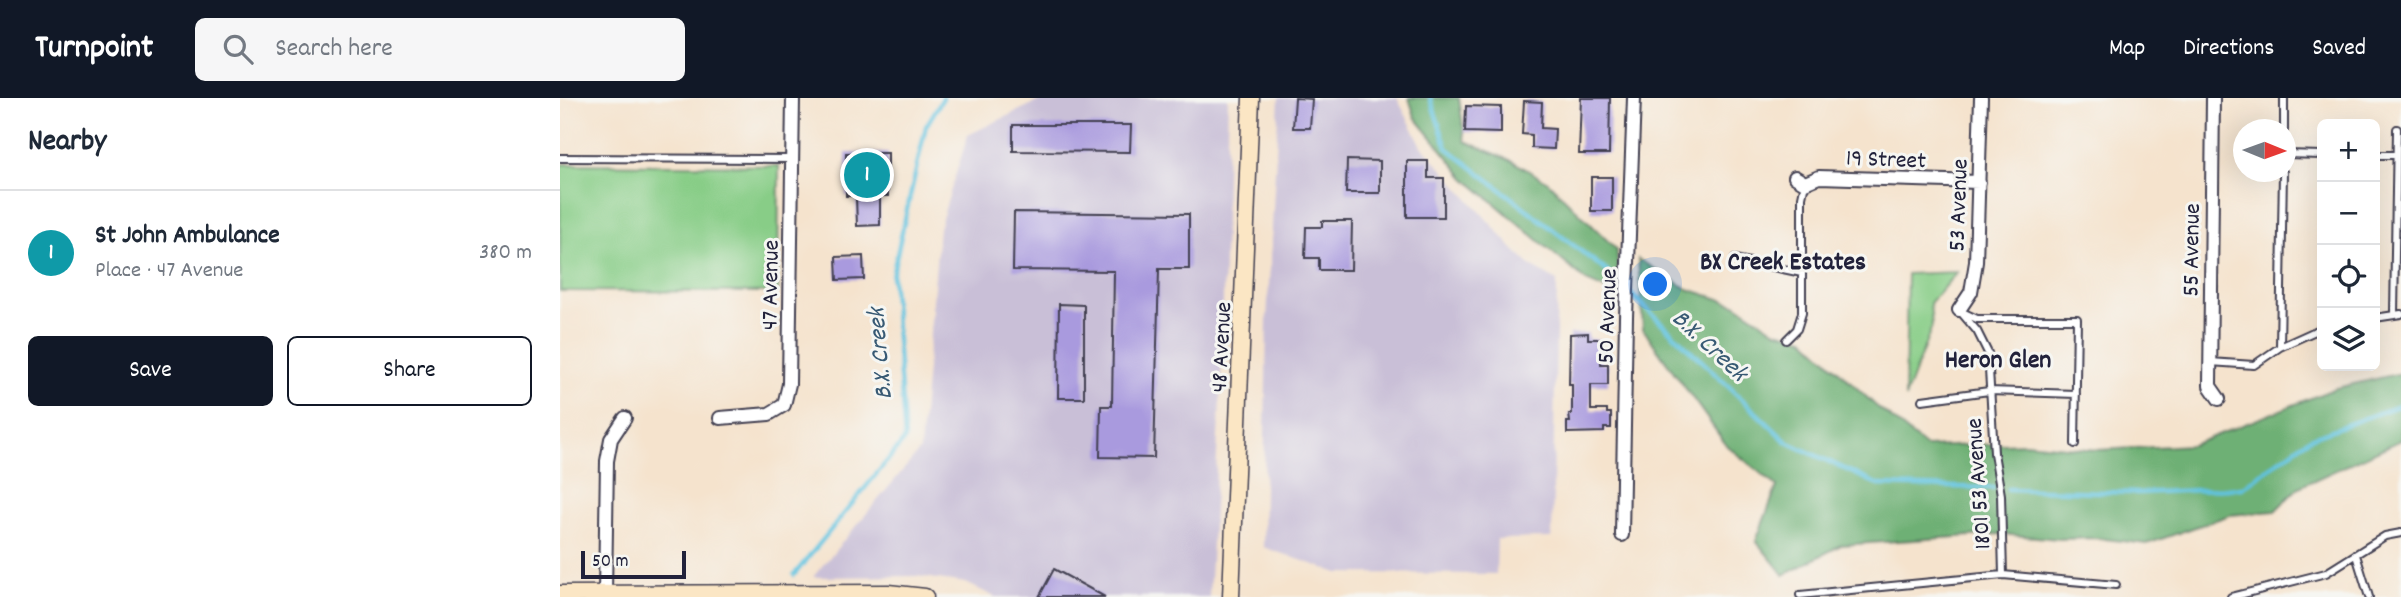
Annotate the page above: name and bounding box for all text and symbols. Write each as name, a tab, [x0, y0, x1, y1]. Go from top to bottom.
search box	[195, 18, 685, 81]
text: Turnpoint	[35, 26, 153, 73]
icon: search	[219, 30, 257, 68]
text: Search here	[275, 31, 393, 68]
text: Map	[2109, 32, 2145, 66]
text: Directions	[2183, 32, 2274, 66]
text: Saved	[2312, 32, 2366, 66]
north arrow	[2233, 119, 2296, 182]
map controls	[2317, 119, 2380, 371]
button: +	[2317, 119, 2380, 182]
text: Nearby	[28, 122, 106, 165]
street label: 19 Street	[1845, 143, 1927, 179]
pin: 1	[844, 149, 890, 201]
street label: 53 Avenue	[1941, 158, 1979, 252]
button: −	[2317, 182, 2380, 245]
street label: 55 Avenue	[2175, 203, 2211, 297]
text: St John Ambulance	[95, 218, 280, 255]
text: 1	[48, 237, 54, 270]
text: 380 m	[479, 237, 532, 270]
street label: 47 Avenue	[754, 240, 790, 330]
district label: BX Creek Estates	[1700, 245, 1866, 282]
button: locate	[2317, 245, 2380, 308]
text: Place · 47 Avenue	[95, 255, 243, 288]
your location	[1638, 267, 1672, 301]
street label: 50 Avenue	[1590, 268, 1628, 364]
street label: 48 Avenue	[1204, 301, 1242, 393]
water label: B.X. Creek	[1662, 302, 1757, 393]
water label: B.X. Creek	[859, 304, 904, 401]
button: layers	[2317, 308, 2380, 371]
button: Save	[28, 336, 273, 406]
button: Share	[287, 336, 532, 406]
district label: Heron Glen	[1945, 343, 2051, 380]
street label: 1801 53 Avenue	[1958, 417, 2002, 551]
scale bar	[581, 548, 686, 580]
text: 50 m	[592, 549, 629, 576]

